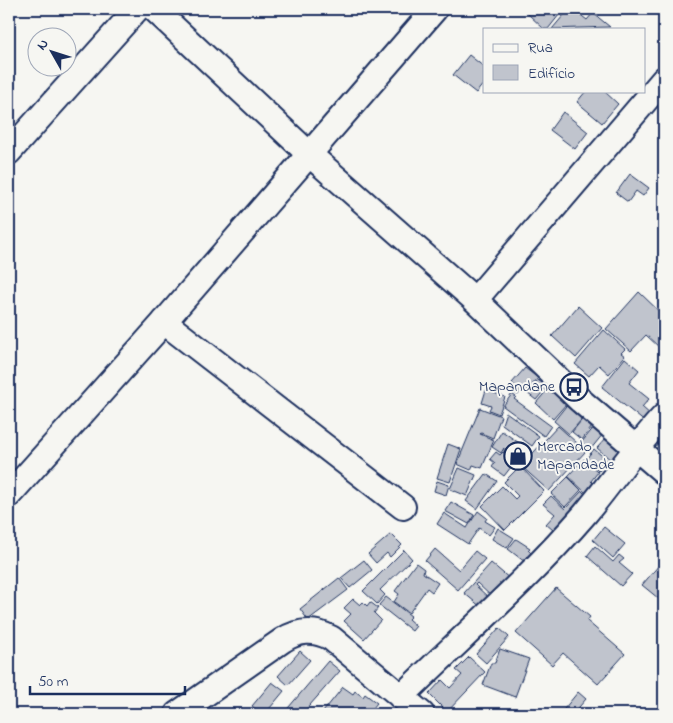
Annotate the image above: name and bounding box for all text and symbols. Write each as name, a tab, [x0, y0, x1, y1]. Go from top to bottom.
north arrow	[28, 28, 78, 78]
legend	[483, 28, 646, 92]
text: N	[32, 34, 54, 55]
text: Rua	[528, 37, 553, 59]
text: Edifício	[528, 63, 575, 85]
bus stop icon: Mapandane	[559, 372, 589, 402]
place label: Mapandane	[479, 375, 556, 399]
place label: Mercado Mapandade	[537, 435, 615, 477]
shop icon: Mercado Mapandade	[503, 441, 533, 471]
scale bar	[30, 663, 185, 695]
text: 50 m	[38, 671, 69, 693]

